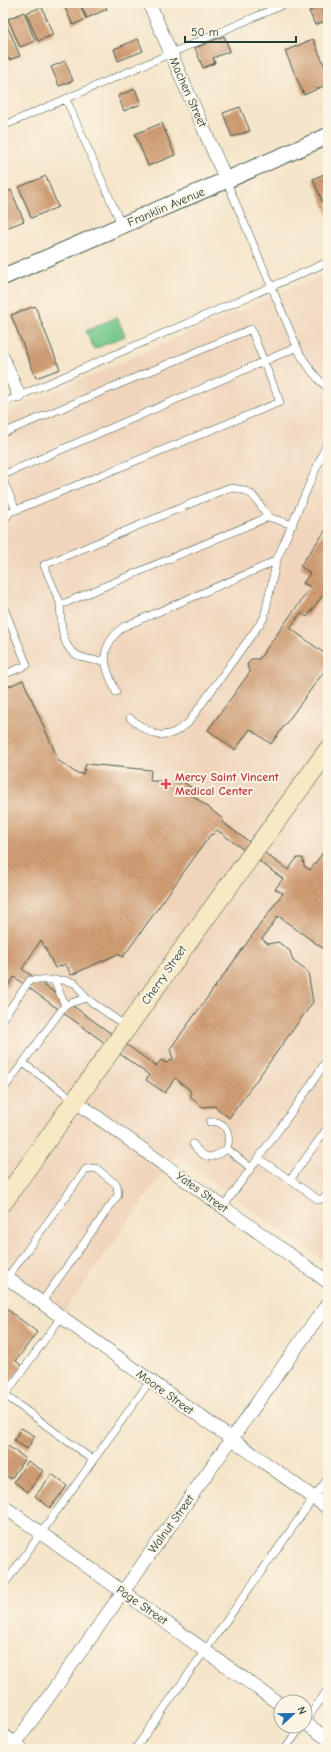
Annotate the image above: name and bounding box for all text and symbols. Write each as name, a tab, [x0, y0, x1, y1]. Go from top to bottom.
scale bar	[185, 18, 296, 44]
text: 50 m	[191, 25, 219, 39]
street label: Machen Street	[166, 55, 210, 130]
street label: Franklin Avenue	[125, 184, 207, 230]
place label: Mercy Saint Vincent Medical Center	[175, 770, 280, 798]
marker: Mercy Saint Vincent Medical Center	[160, 778, 172, 790]
street label: Cherry Street	[139, 942, 190, 1007]
street label: Yates Street	[173, 1168, 231, 1216]
street label: Moore Street	[134, 1367, 197, 1418]
street label: Walnut Street	[145, 1492, 197, 1556]
street label: Page Street	[114, 1582, 171, 1628]
north arrow	[273, 1694, 313, 1734]
text: N	[294, 1705, 309, 1716]

